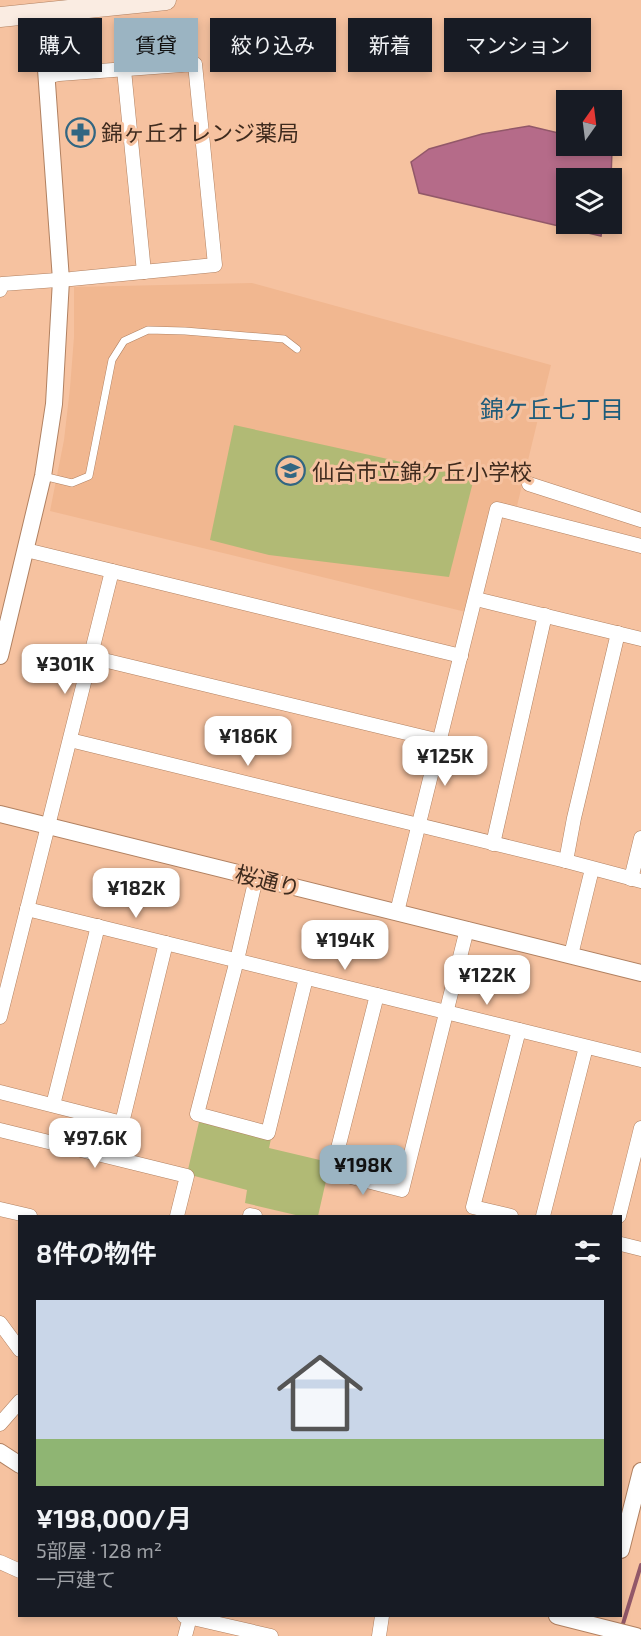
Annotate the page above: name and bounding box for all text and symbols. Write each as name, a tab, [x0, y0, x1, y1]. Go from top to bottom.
chip: 購入	[18, 18, 102, 72]
chip: 賃貸	[114, 18, 198, 72]
chip: 絞り込み	[210, 18, 336, 72]
chip: 新着	[348, 18, 432, 72]
chip: マンション	[444, 18, 591, 72]
north arrow	[556, 90, 622, 156]
map controls	[556, 90, 622, 234]
pharmacy icon: 錦ヶ丘オレンジ薬局	[64, 116, 96, 148]
place label: 錦ヶ丘オレンジ薬局	[101, 119, 299, 145]
button: layers	[556, 168, 622, 234]
district label: 錦ケ丘七丁目	[480, 394, 624, 423]
school or university icon: 仙台市立錦ケ丘小学校	[275, 455, 307, 487]
place label: 仙台市立錦ケ丘小学校	[312, 458, 532, 484]
pin: ¥301K	[23, 644, 107, 695]
text: ¥301K	[36, 651, 94, 675]
pin: ¥186K	[206, 716, 290, 767]
text: ¥186K	[219, 723, 277, 747]
pin: ¥125K	[403, 736, 487, 787]
text: ¥125K	[416, 743, 474, 767]
street label: 桜通り	[233, 859, 303, 901]
pin: ¥182K	[94, 868, 178, 919]
text: ¥182K	[107, 875, 165, 899]
pin: ¥194K	[303, 920, 387, 971]
text: ¥194K	[315, 927, 375, 951]
pin: ¥122K	[445, 955, 529, 1006]
text: ¥122K	[458, 962, 516, 986]
pin: ¥97.6K	[46, 1118, 144, 1169]
text: ¥97.6K	[63, 1125, 127, 1149]
pin: ¥198K	[321, 1145, 405, 1196]
text: ¥198K	[334, 1152, 392, 1176]
icon: filters	[571, 1235, 604, 1268]
text: 8件の物件	[36, 1237, 156, 1268]
icon: home	[266, 1339, 374, 1447]
text: ¥198,000/月	[36, 1502, 192, 1533]
text: 5部屋 · 128 m²	[36, 1538, 162, 1562]
text: 一戸建て	[36, 1567, 116, 1591]

